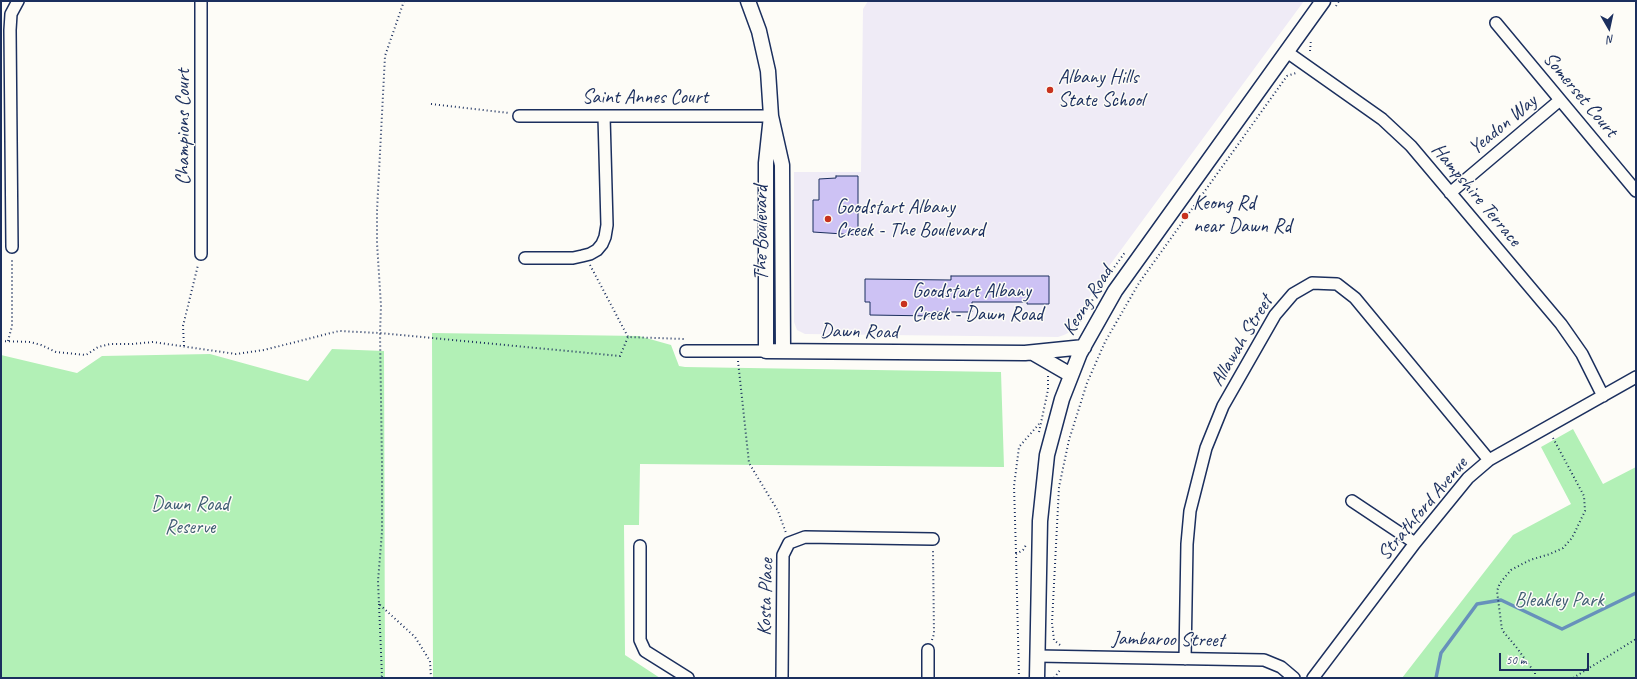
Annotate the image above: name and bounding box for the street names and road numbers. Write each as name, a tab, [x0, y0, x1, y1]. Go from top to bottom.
street label: Somerset Court	[1537, 47, 1623, 143]
street label: Champions Court	[172, 69, 196, 185]
street label: Saint Annes Court	[582, 86, 708, 110]
street label: Yeadon Way	[1464, 90, 1542, 160]
street label: Hampshire Terrace	[1426, 138, 1526, 252]
street label: The Boulevard	[750, 185, 774, 281]
street label: Keong Road	[1057, 262, 1119, 340]
street label: Allawah Street	[1206, 291, 1278, 391]
street label: Dawn Road	[820, 319, 898, 345]
street label: Strathford Avenue	[1373, 453, 1473, 565]
street label: Kosta Place	[753, 558, 779, 636]
street label: Jambaroo Street	[1112, 627, 1224, 653]

